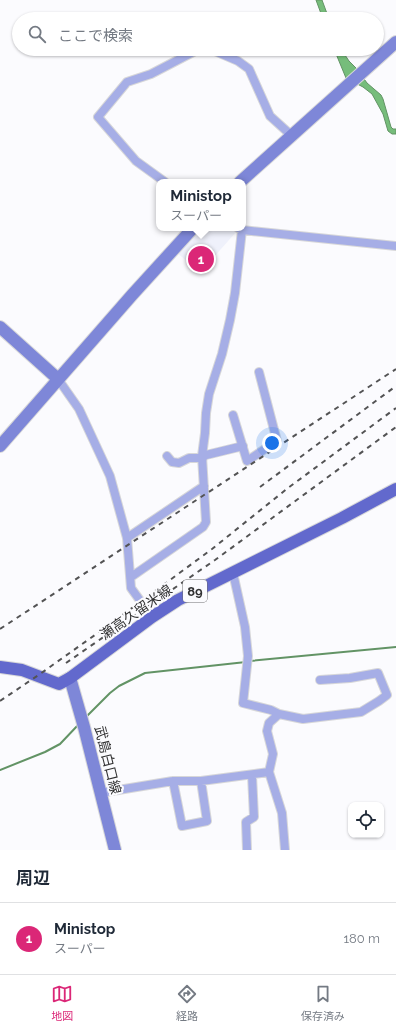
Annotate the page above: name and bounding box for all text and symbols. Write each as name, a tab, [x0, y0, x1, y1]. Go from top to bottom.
search box	[12, 12, 384, 56]
icon: search	[26, 23, 48, 45]
text: ここで検索	[58, 27, 133, 45]
popup	[156, 179, 246, 231]
text: Ministop	[170, 187, 232, 205]
text: スーパー	[170, 208, 222, 223]
pin: 1	[188, 244, 214, 274]
your location	[262, 433, 282, 453]
road number: 89	[183, 580, 207, 602]
street label: 瀬高久留米線	[97, 581, 175, 643]
street label: 武島白口線	[92, 724, 124, 796]
map controls	[348, 802, 384, 838]
button: locate	[348, 802, 384, 838]
text: 周辺	[16, 868, 50, 888]
text: Ministop	[54, 920, 115, 938]
text: 1	[26, 931, 32, 946]
text: 180 m	[344, 931, 380, 946]
text: スーパー	[54, 941, 106, 956]
tab: 地図	[51, 983, 73, 1023]
tab: 経路	[176, 983, 198, 1023]
tab: 保存済み	[301, 983, 345, 1023]

